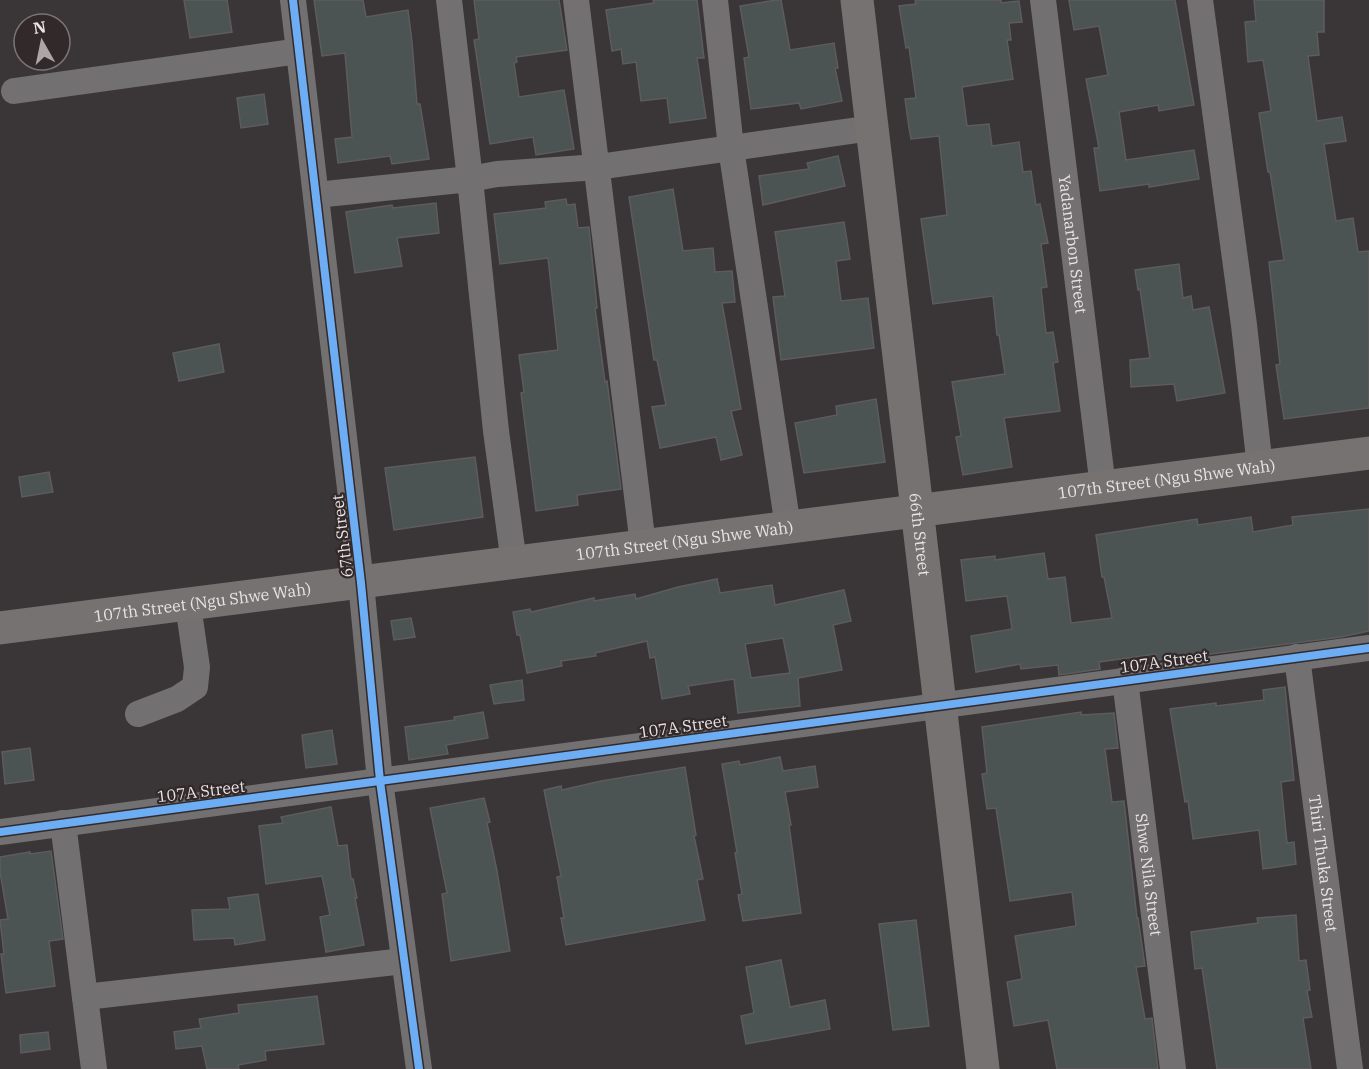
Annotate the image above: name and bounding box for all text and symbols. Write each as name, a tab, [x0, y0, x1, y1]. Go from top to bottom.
north arrow	[12, 12, 72, 72]
text: N	[32, 16, 47, 38]
street label: Yadanarbon Street	[1055, 173, 1092, 315]
street label: 107th Street (Ngu Shwe Wah)	[1057, 455, 1276, 503]
street label: 66th Street	[905, 492, 935, 577]
street label: 67th Street	[327, 493, 357, 579]
street label: 107th Street (Ngu Shwe Wah)	[574, 517, 794, 564]
street label: 107th Street (Ngu Shwe Wah)	[92, 578, 312, 626]
street label: 107A Street	[1119, 645, 1210, 677]
street label: 107A Street	[638, 710, 729, 742]
street label: 107A Street	[156, 776, 246, 806]
street label: Thiri Thuka Street	[1305, 793, 1342, 934]
street label: Shwe Nila Street	[1132, 812, 1167, 937]

